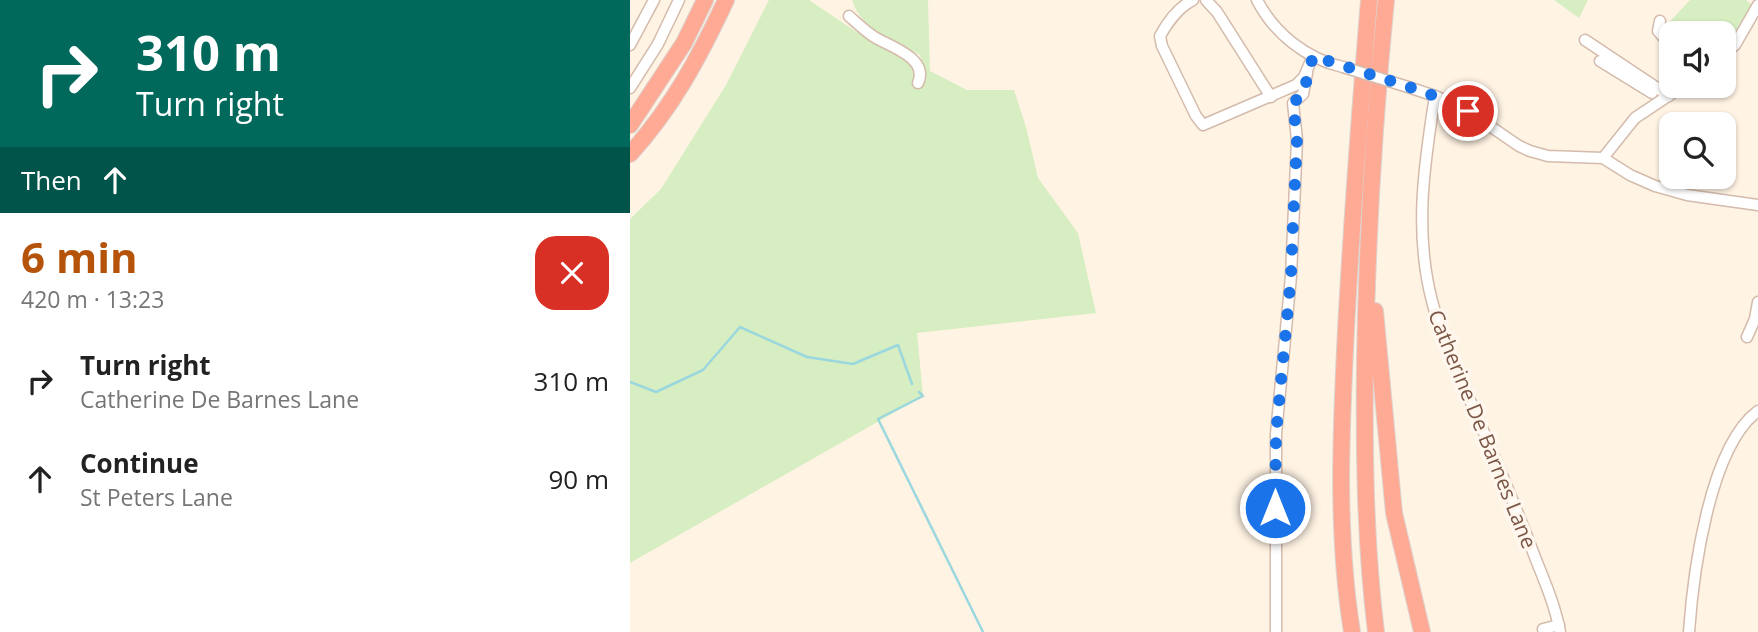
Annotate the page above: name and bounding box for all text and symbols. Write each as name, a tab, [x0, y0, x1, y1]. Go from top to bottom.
text: 310 m	[136, 19, 281, 85]
map controls	[1659, 21, 1736, 189]
button: sound	[1659, 21, 1736, 98]
icon: right	[21, 28, 112, 119]
pin	[1438, 81, 1498, 141]
text: Turn right	[136, 82, 284, 125]
icon: arrive	[1449, 92, 1487, 130]
button: search	[1659, 112, 1736, 189]
icon: ahead	[96, 161, 134, 199]
text: Then	[21, 162, 82, 198]
text: 6 min	[21, 228, 138, 285]
button: close	[535, 236, 609, 310]
text: 420 m · 13:23	[21, 283, 164, 315]
street label: Catherine De Barnes Lane	[1422, 306, 1544, 552]
text: Turn right	[80, 347, 211, 383]
icon: right	[21, 362, 59, 400]
text: 310 m	[534, 363, 609, 399]
text: Catherine De Barnes Lane	[80, 383, 359, 415]
text: Continue	[80, 445, 199, 481]
icon: ahead	[21, 460, 59, 498]
text: 90 m	[548, 461, 609, 497]
position arrow	[1238, 471, 1312, 545]
text: St Peters Lane	[80, 481, 233, 513]

